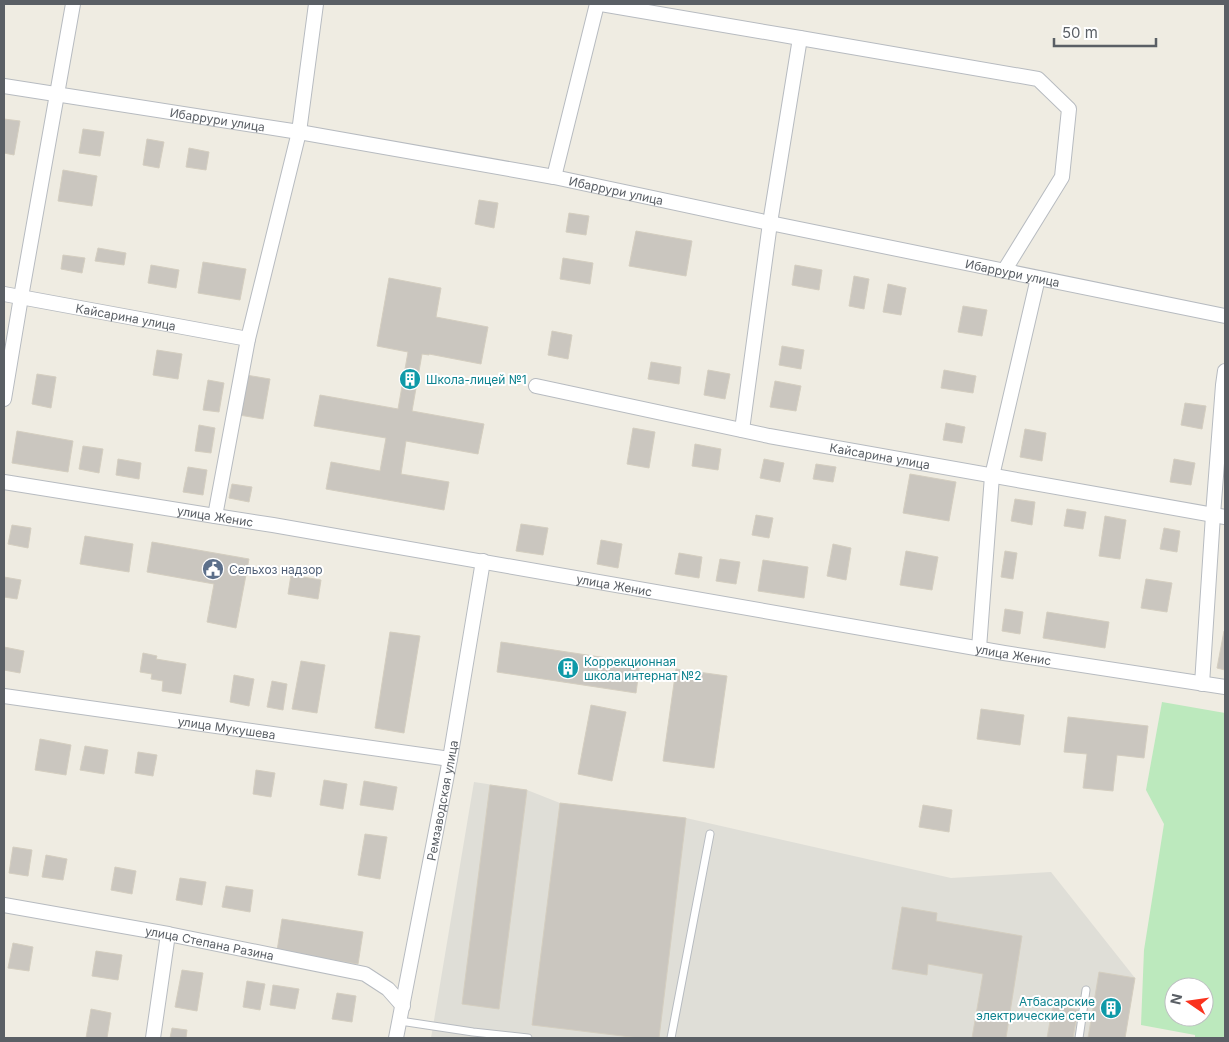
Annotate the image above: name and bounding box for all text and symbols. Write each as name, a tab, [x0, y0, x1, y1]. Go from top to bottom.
scale bar	[1054, 15, 1156, 47]
text: 50 m	[1062, 23, 1098, 42]
street label: Ибаррури улица	[169, 104, 266, 134]
street label: Ибаррури улица	[568, 173, 665, 208]
street label: Ибаррури улица	[964, 256, 1061, 290]
street label: Кайсарина улица	[75, 300, 177, 333]
building icon: Школа-лицей №1	[398, 367, 422, 391]
place label: Школа-лицей №1	[426, 372, 527, 387]
street label: Кайсарина улица	[829, 439, 931, 472]
street label: улица Женис	[176, 503, 255, 529]
public building icon: Сельхоз надзор	[201, 557, 225, 581]
place label: Сельхоз надзор	[229, 562, 323, 577]
street label: улица Женис	[575, 571, 654, 599]
street label: улица Женис	[974, 641, 1053, 668]
place label: Коррекционная школа интернат №2	[584, 654, 701, 683]
building icon: Коррекционная школа интернат №2	[556, 656, 580, 680]
street label: улица Мукушева	[177, 713, 277, 742]
street label: Ремзаводская улица	[423, 739, 461, 862]
street label: улица Степана Разина	[144, 923, 275, 963]
north arrow	[1164, 977, 1214, 1027]
text: N	[1166, 992, 1185, 1006]
place label: Атбасарские электрические сети	[976, 994, 1095, 1023]
building icon: Атбасарские электрические сети	[1099, 996, 1123, 1020]

